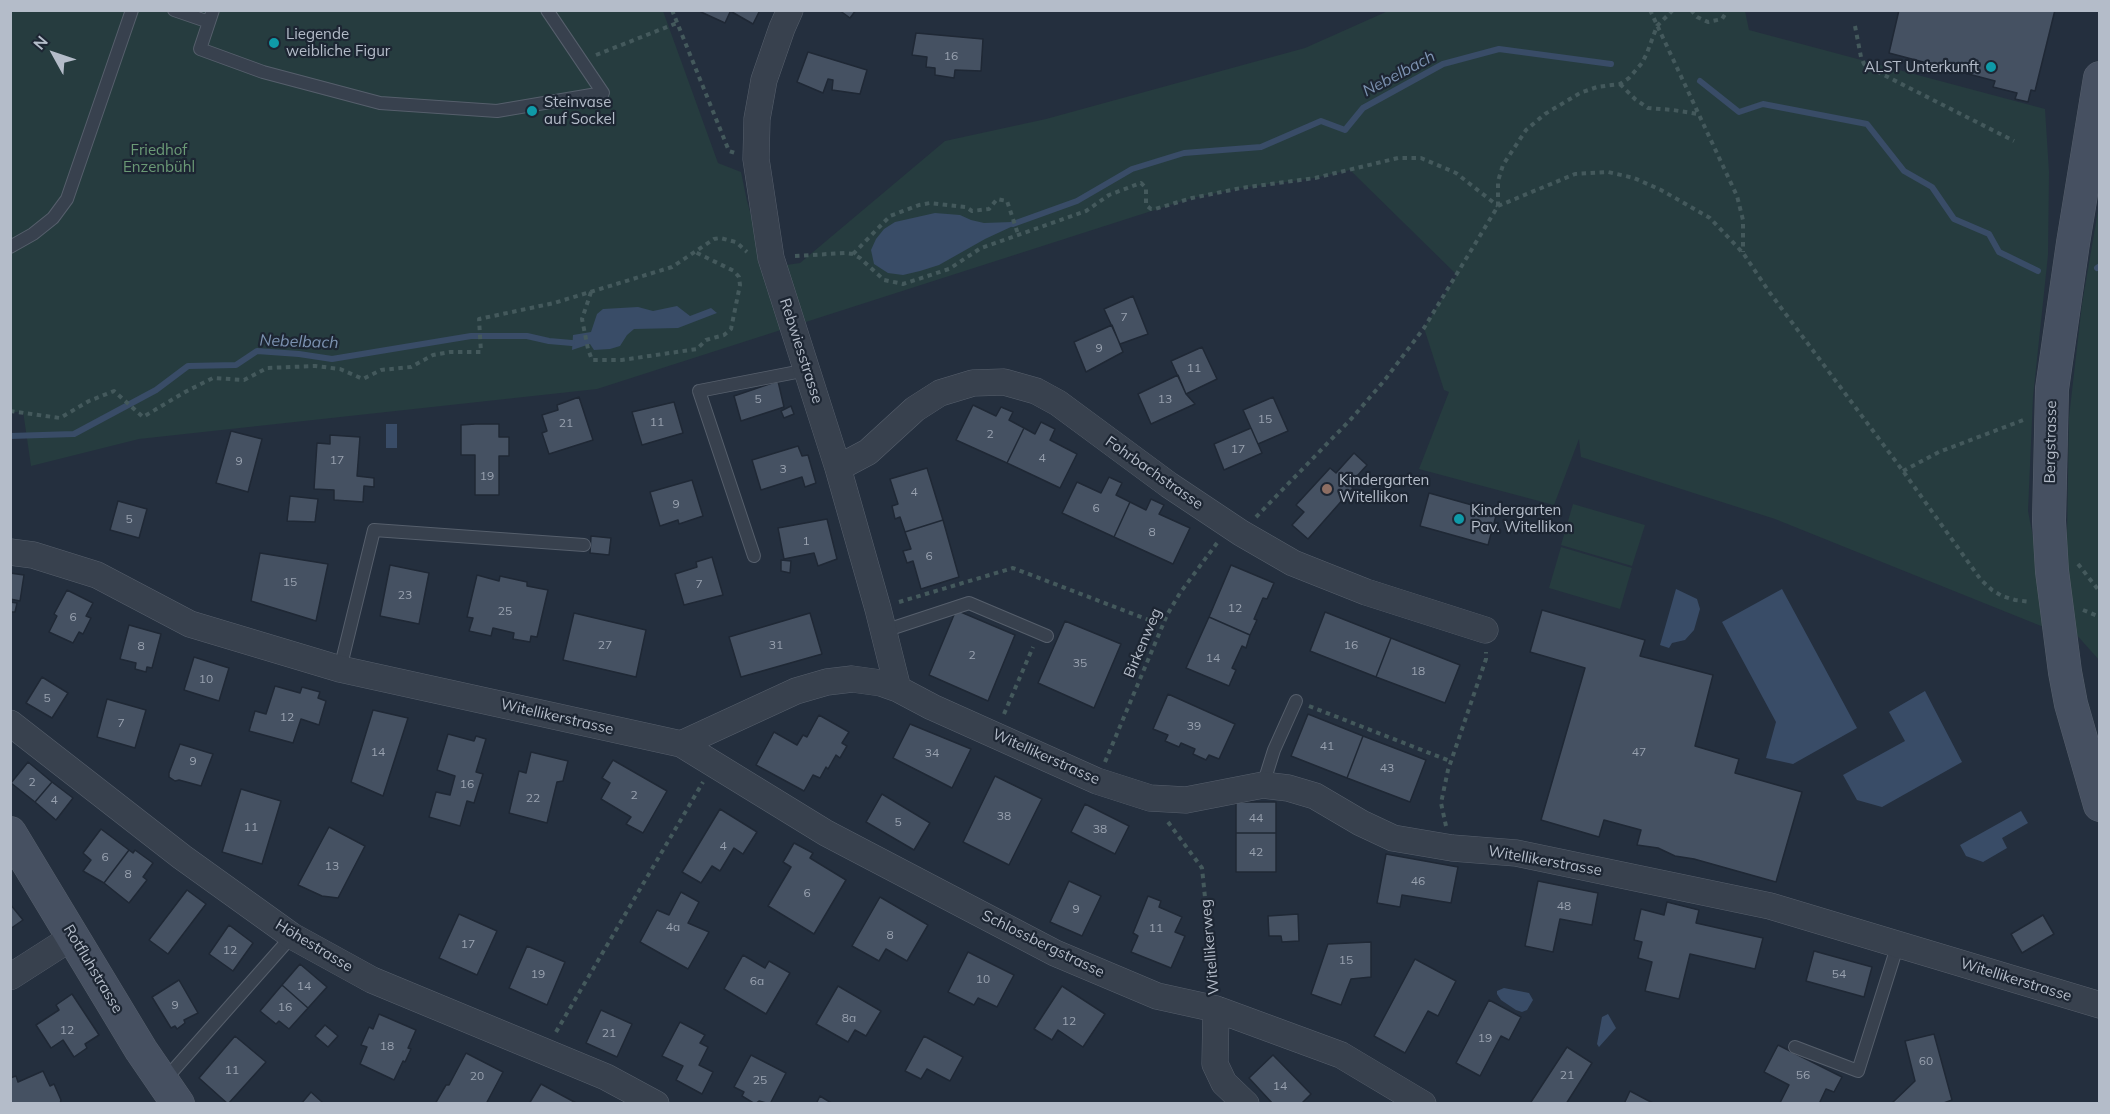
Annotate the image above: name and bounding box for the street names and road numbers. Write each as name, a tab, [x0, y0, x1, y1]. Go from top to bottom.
street label: Rebwiesstrasse	[776, 296, 826, 406]
street label: Bergstrasse	[2041, 400, 2061, 484]
street label: Fohrbachstrasse	[1102, 433, 1206, 513]
street label: Birkenweg	[1120, 606, 1166, 680]
street label: Witellikerstrasse	[499, 695, 615, 739]
street label: Witellikerstrasse	[990, 725, 1102, 789]
street label: Witellikerstrasse	[1487, 842, 1603, 880]
street label: Witellikerweg	[1197, 898, 1223, 996]
street label: Schlossbergstrasse	[979, 907, 1107, 981]
street label: Höhestrasse	[272, 916, 356, 976]
street label: Rotfluhstrasse	[60, 921, 126, 1017]
street label: Witellikerstrasse	[1958, 955, 2074, 1005]

